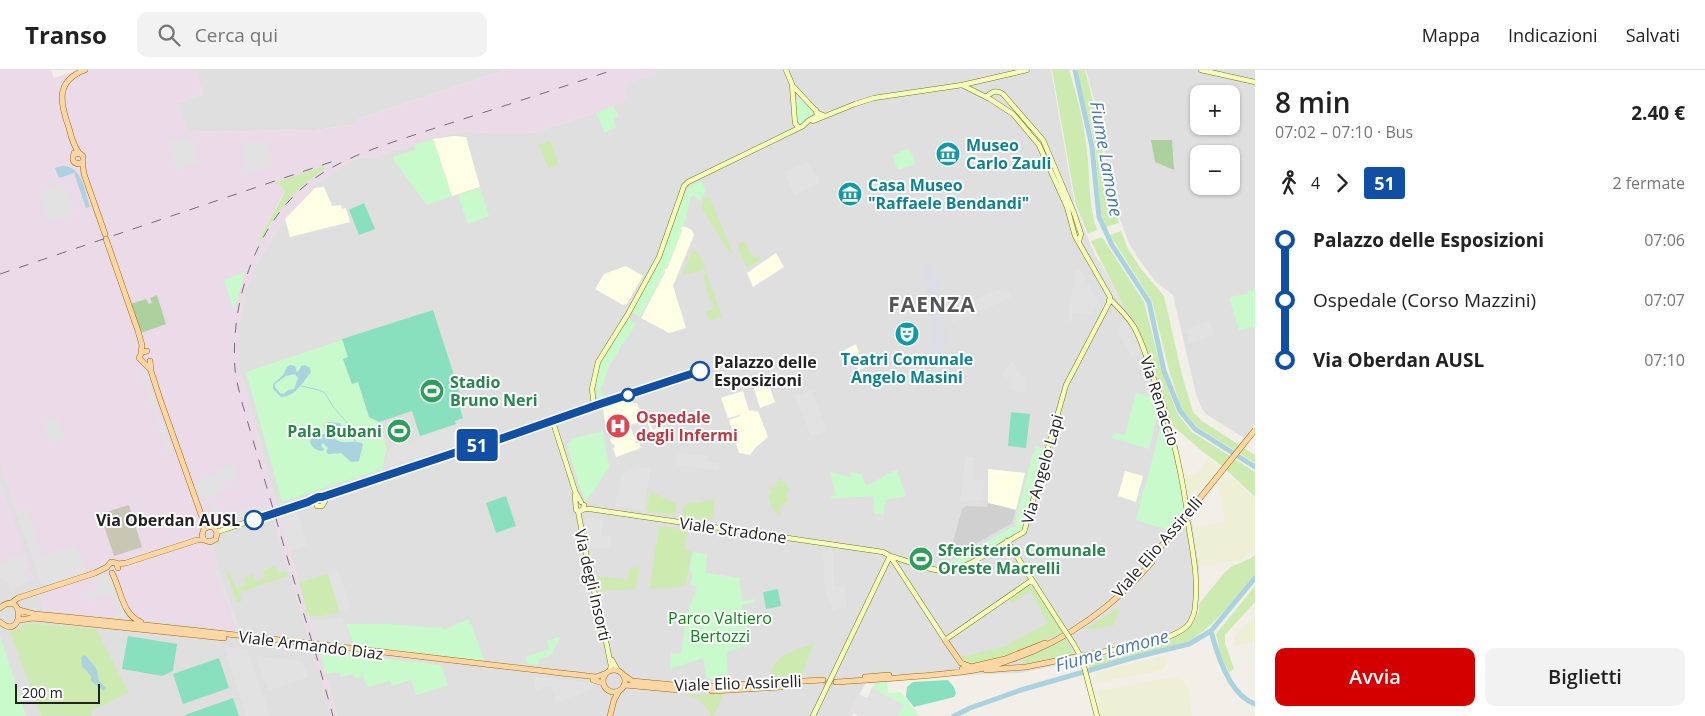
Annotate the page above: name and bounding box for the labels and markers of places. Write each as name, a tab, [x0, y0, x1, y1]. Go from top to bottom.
place label: Museo Carlo Zauli	[966, 134, 1051, 174]
museum icon: Museo Carlo Zauli	[935, 141, 961, 167]
place label: Casa Museo "Raffaele Bendandi"	[868, 174, 1029, 214]
museum icon: Casa Museo "Raffaele Bendandi"	[837, 181, 863, 207]
theatre icon: Teatri Comunale Angelo Masini	[894, 321, 920, 347]
place label: Teatri Comunale Angelo Masini	[841, 348, 973, 388]
place label: Palazzo delle Esposizioni	[714, 351, 817, 391]
marker: Palazzo delle Esposizioni	[690, 361, 710, 381]
place label: Stadio Bruno Neri	[450, 371, 538, 411]
sports icon: Stadio Bruno Neri	[419, 378, 445, 404]
unlabelled marker	[621, 388, 635, 402]
place label: Ospedale degli Infermi	[636, 406, 738, 446]
hospital icon: Ospedale degli Infermi	[605, 413, 631, 439]
sports icon: Pala Bubani	[386, 418, 412, 444]
place label: Pala Bubani	[287, 420, 382, 442]
place label: Via Oberdan AUSL	[96, 509, 240, 531]
marker: Via Oberdan AUSL	[244, 510, 264, 530]
place label: Sferisterio Comunale Oreste Macrelli	[938, 539, 1106, 579]
sports icon: Sferisterio Comunale Oreste Macrelli	[908, 546, 934, 572]

